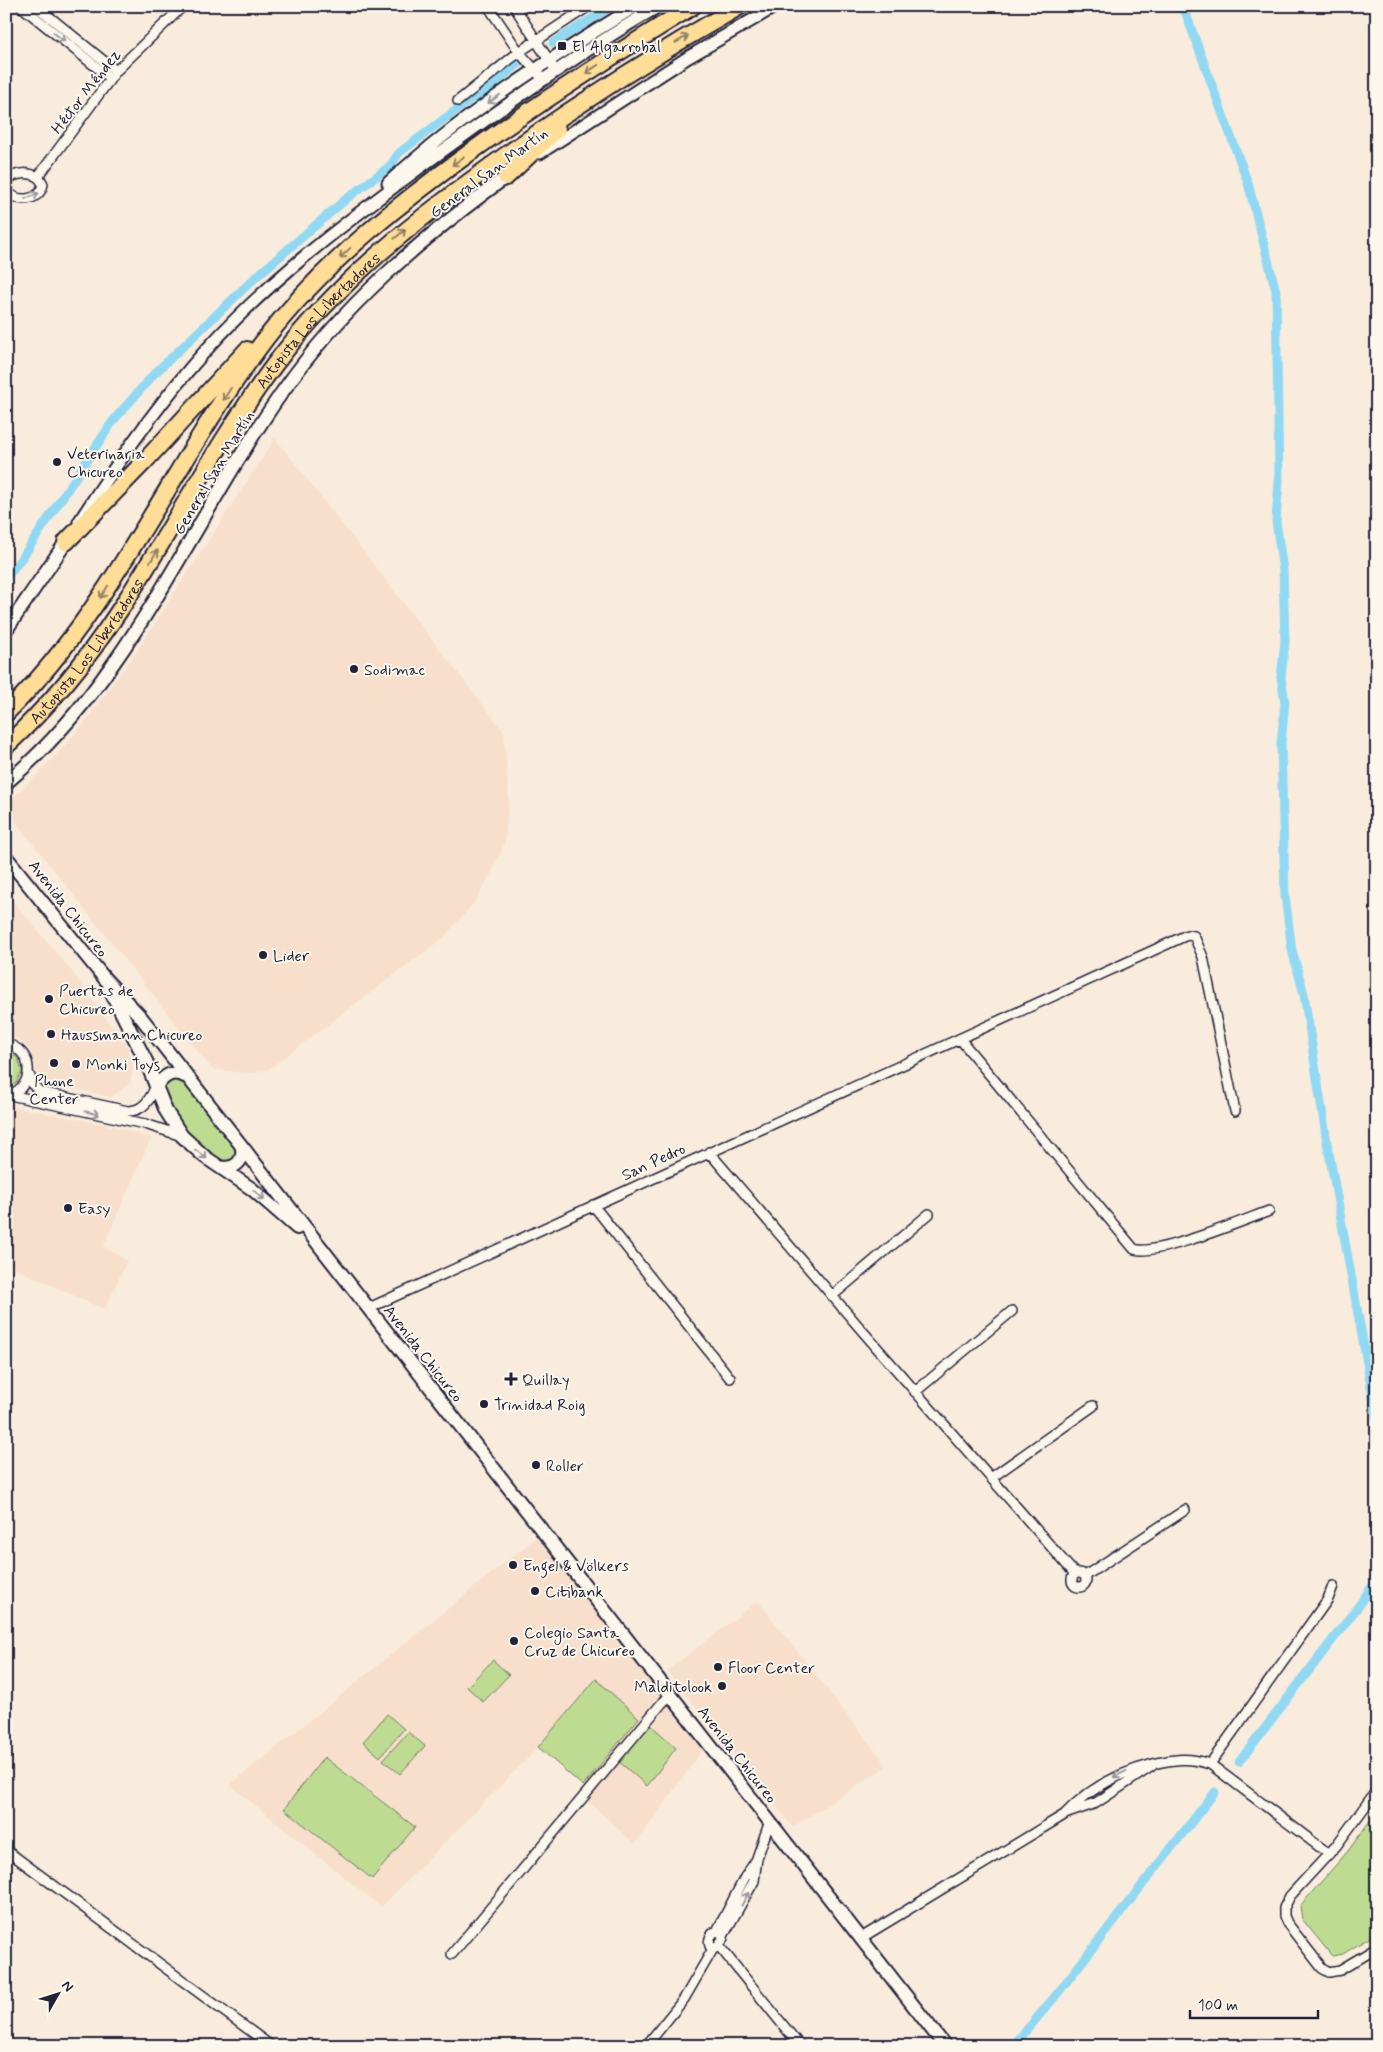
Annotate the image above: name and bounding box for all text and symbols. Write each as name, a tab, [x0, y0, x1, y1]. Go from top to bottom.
one-way arrow	[52, 31, 65, 42]
one-way arrow	[675, 34, 689, 44]
place label: El Algarrobal	[572, 37, 661, 59]
marker: El Algarrobal	[556, 40, 568, 52]
street label: Héctor Méndez	[47, 45, 126, 138]
one-way arrow	[585, 64, 599, 74]
one-way arrow	[488, 94, 502, 104]
street label: General San Martín	[426, 123, 552, 223]
one-way arrow	[451, 156, 465, 166]
one-way arrow	[25, 190, 40, 200]
one-way arrow	[393, 229, 406, 240]
one-way arrow	[339, 247, 351, 259]
street label: Autopista Los Libertadores	[252, 248, 386, 393]
one-way arrow	[222, 387, 232, 401]
street label: General San Martín	[169, 407, 260, 539]
place label: Veterinaria Chicureo	[67, 444, 145, 483]
marker: Veterinaria Chicureo	[51, 456, 63, 468]
one-way arrow	[149, 549, 159, 563]
street label: Autopista Los Libertadores	[25, 575, 149, 729]
one-way arrow	[99, 584, 109, 598]
place label: Sodimac	[364, 660, 425, 681]
marker: Sodimac	[348, 663, 360, 675]
street label: Avenida Chicureo	[23, 856, 112, 962]
place label: Lider	[273, 946, 310, 967]
marker: Lider	[257, 949, 269, 961]
place label: Puertas de Chicureo	[59, 981, 134, 1020]
marker: Puertas de Chicureo	[43, 993, 55, 1005]
place label: Haussmann Chicureo	[61, 1025, 203, 1046]
marker: Haussmann Chicureo	[45, 1028, 57, 1040]
place label: Monki Toys	[86, 1055, 160, 1076]
marker: Phone Center	[48, 1057, 60, 1069]
marker: Monki Toys	[70, 1058, 82, 1070]
place label: Phone Center	[29, 1071, 79, 1110]
one-way arrow	[83, 1109, 99, 1118]
street label: San Pedro	[618, 1138, 689, 1186]
one-way arrow	[195, 1148, 208, 1159]
one-way arrow	[252, 1189, 265, 1200]
place label: Easy	[78, 1199, 110, 1220]
marker: Easy	[62, 1202, 74, 1214]
street label: Avenida Chicureo	[378, 1301, 467, 1407]
place label: Quillay	[522, 1370, 570, 1391]
marker: Quillay	[504, 1372, 518, 1386]
place label: Trinidad Roig	[494, 1395, 586, 1416]
marker: Trinidad Roig	[478, 1398, 490, 1410]
place label: Roller	[546, 1456, 584, 1477]
marker: Roller	[530, 1459, 542, 1471]
place label: Engel & Völkers	[523, 1556, 629, 1578]
marker: Engel & Völkers	[507, 1559, 519, 1571]
place label: Citibank	[545, 1582, 603, 1603]
marker: Citibank	[529, 1585, 541, 1597]
place label: Colegio Santa Cruz de Chicureo	[524, 1623, 635, 1662]
marker: Colegio Santa Cruz de Chicureo	[508, 1635, 520, 1647]
place label: Floor Center	[728, 1658, 815, 1679]
marker: Floor Center	[712, 1661, 724, 1673]
place label: Malditolook	[634, 1677, 712, 1698]
marker: Malditolook	[716, 1680, 728, 1692]
street label: Avenida Chicureo	[692, 1702, 781, 1808]
one-way arrow	[1113, 1770, 1128, 1780]
one-way arrow	[741, 1892, 750, 1907]
north arrow	[32, 1970, 82, 2020]
text: N	[57, 1977, 77, 1996]
scale bar	[1190, 1987, 1318, 2019]
text: 100 m	[1198, 1996, 1238, 2016]

